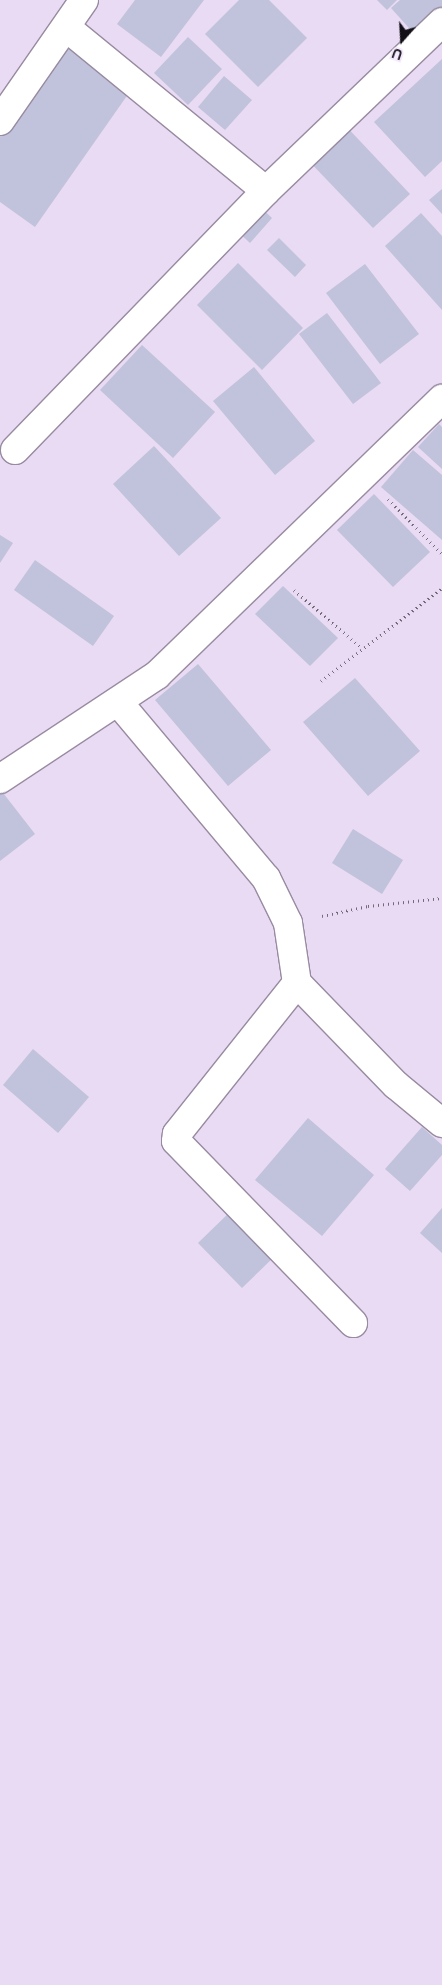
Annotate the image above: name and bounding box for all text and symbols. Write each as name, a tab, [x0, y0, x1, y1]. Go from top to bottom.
north arrow	[377, 15, 427, 65]
text: U	[389, 44, 405, 64]

